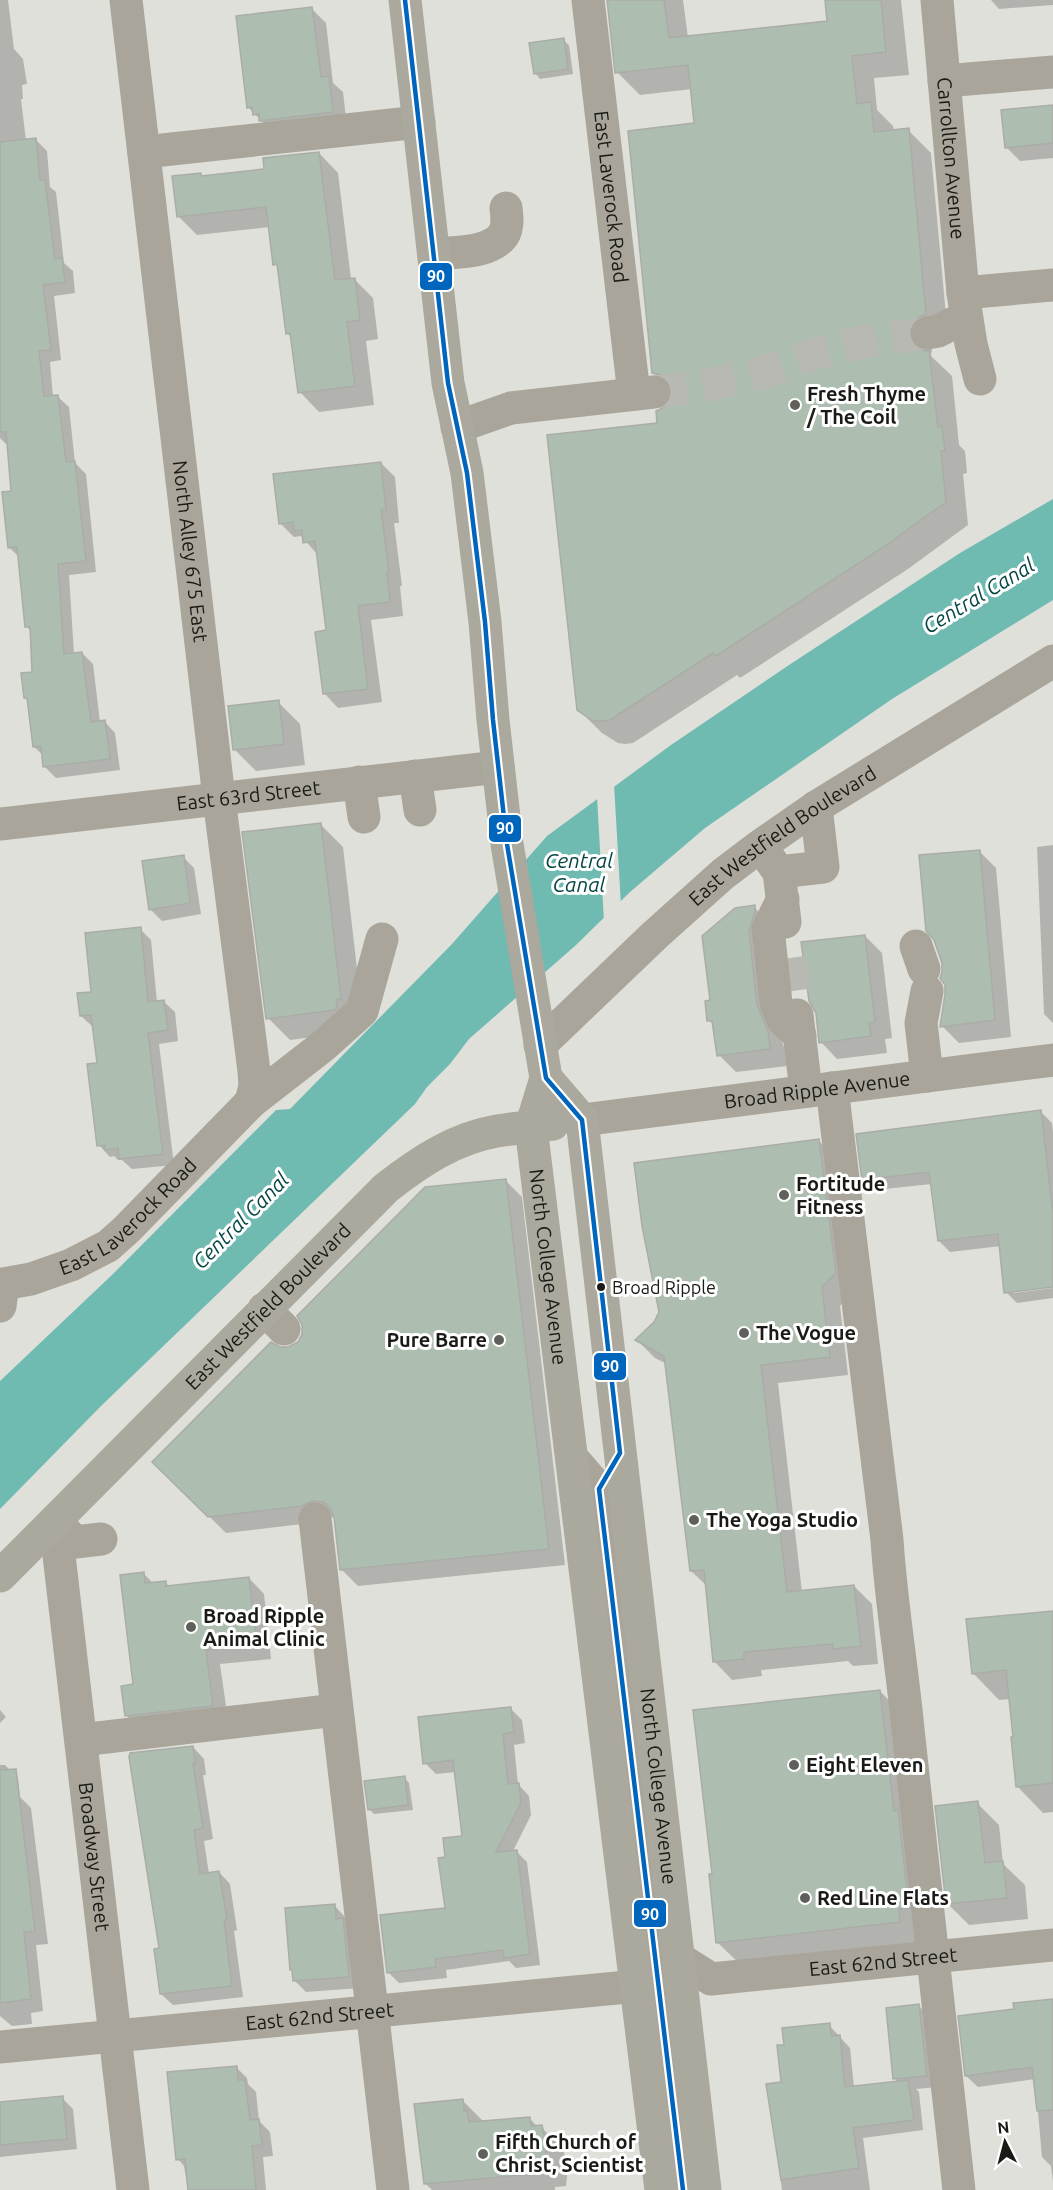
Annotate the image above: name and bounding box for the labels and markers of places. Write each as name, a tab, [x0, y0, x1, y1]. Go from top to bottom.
place label: Fresh Thyme / The Coil	[806, 382, 926, 428]
marker: Fresh Thyme / The Coil	[788, 398, 802, 412]
place label: Fortitude Fitness	[796, 1172, 885, 1218]
marker: Fortitude Fitness	[777, 1188, 791, 1202]
place label: Broad Ripple	[612, 1277, 716, 1297]
marker: Broad Ripple	[595, 1281, 607, 1293]
place label: The Vogue	[756, 1321, 856, 1344]
marker: The Vogue	[737, 1326, 751, 1340]
place label: Pure Barre	[386, 1328, 487, 1351]
marker: Pure Barre	[492, 1333, 506, 1347]
place label: The Yoga Studio	[706, 1508, 858, 1531]
marker: The Yoga Studio	[687, 1513, 701, 1527]
place label: Broad Ripple Animal Clinic	[203, 1604, 325, 1650]
marker: Broad Ripple Animal Clinic	[184, 1620, 198, 1634]
place label: Eight Eleven	[806, 1753, 923, 1776]
marker: Eight Eleven	[787, 1758, 801, 1772]
place label: Red Line Flats	[817, 1886, 949, 1909]
marker: Red Line Flats	[798, 1891, 812, 1905]
place label: Fifth Church of Christ, Scientist	[495, 2130, 644, 2176]
marker: Fifth Church of Christ, Scientist	[476, 2147, 490, 2161]

